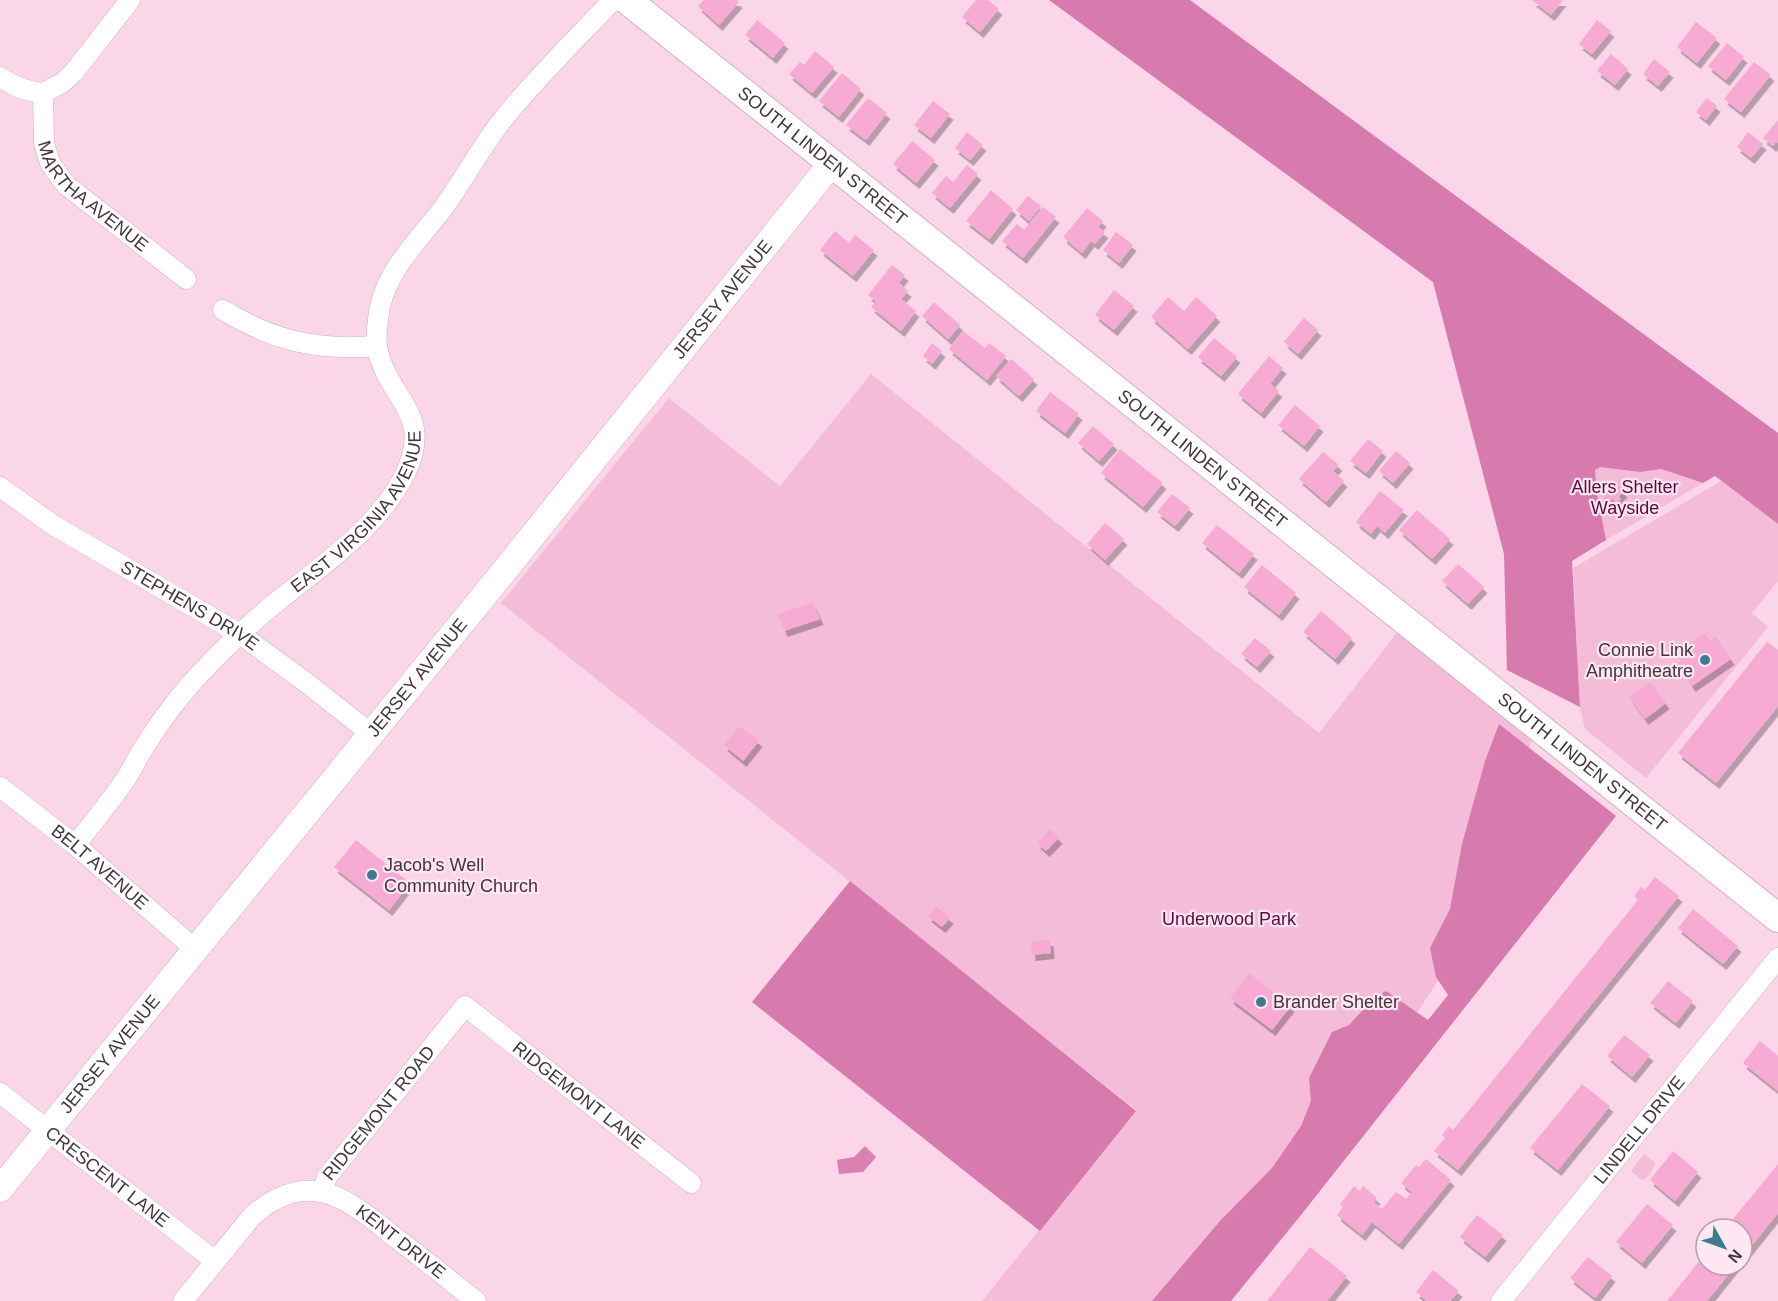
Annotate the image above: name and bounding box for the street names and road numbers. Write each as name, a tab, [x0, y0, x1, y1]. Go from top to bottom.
street label: SOUTH LINDEN STREET	[734, 83, 911, 229]
street label: MARTHA AVENUE	[34, 138, 152, 256]
street label: JERSEY AVENUE	[669, 236, 776, 363]
street label: SOUTH LINDEN STREET	[1114, 386, 1291, 532]
street label: EAST VIRGINIA AVENUE	[287, 430, 425, 597]
street label: STEPHENS DRIVE	[117, 557, 263, 654]
street label: JERSEY AVENUE	[363, 615, 471, 741]
street label: SOUTH LINDEN STREET	[1494, 689, 1671, 835]
street label: BELT AVENUE	[48, 821, 152, 914]
street label: JERSEY AVENUE	[56, 991, 164, 1117]
street label: RIDGEMONT LANE	[509, 1037, 649, 1153]
street label: RIDGEMONT ROAD	[318, 1042, 439, 1184]
street label: LINDELL DRIVE	[1590, 1072, 1689, 1188]
street label: CRESCENT LANE	[42, 1122, 173, 1231]
street label: KENT DRIVE	[352, 1201, 449, 1283]

